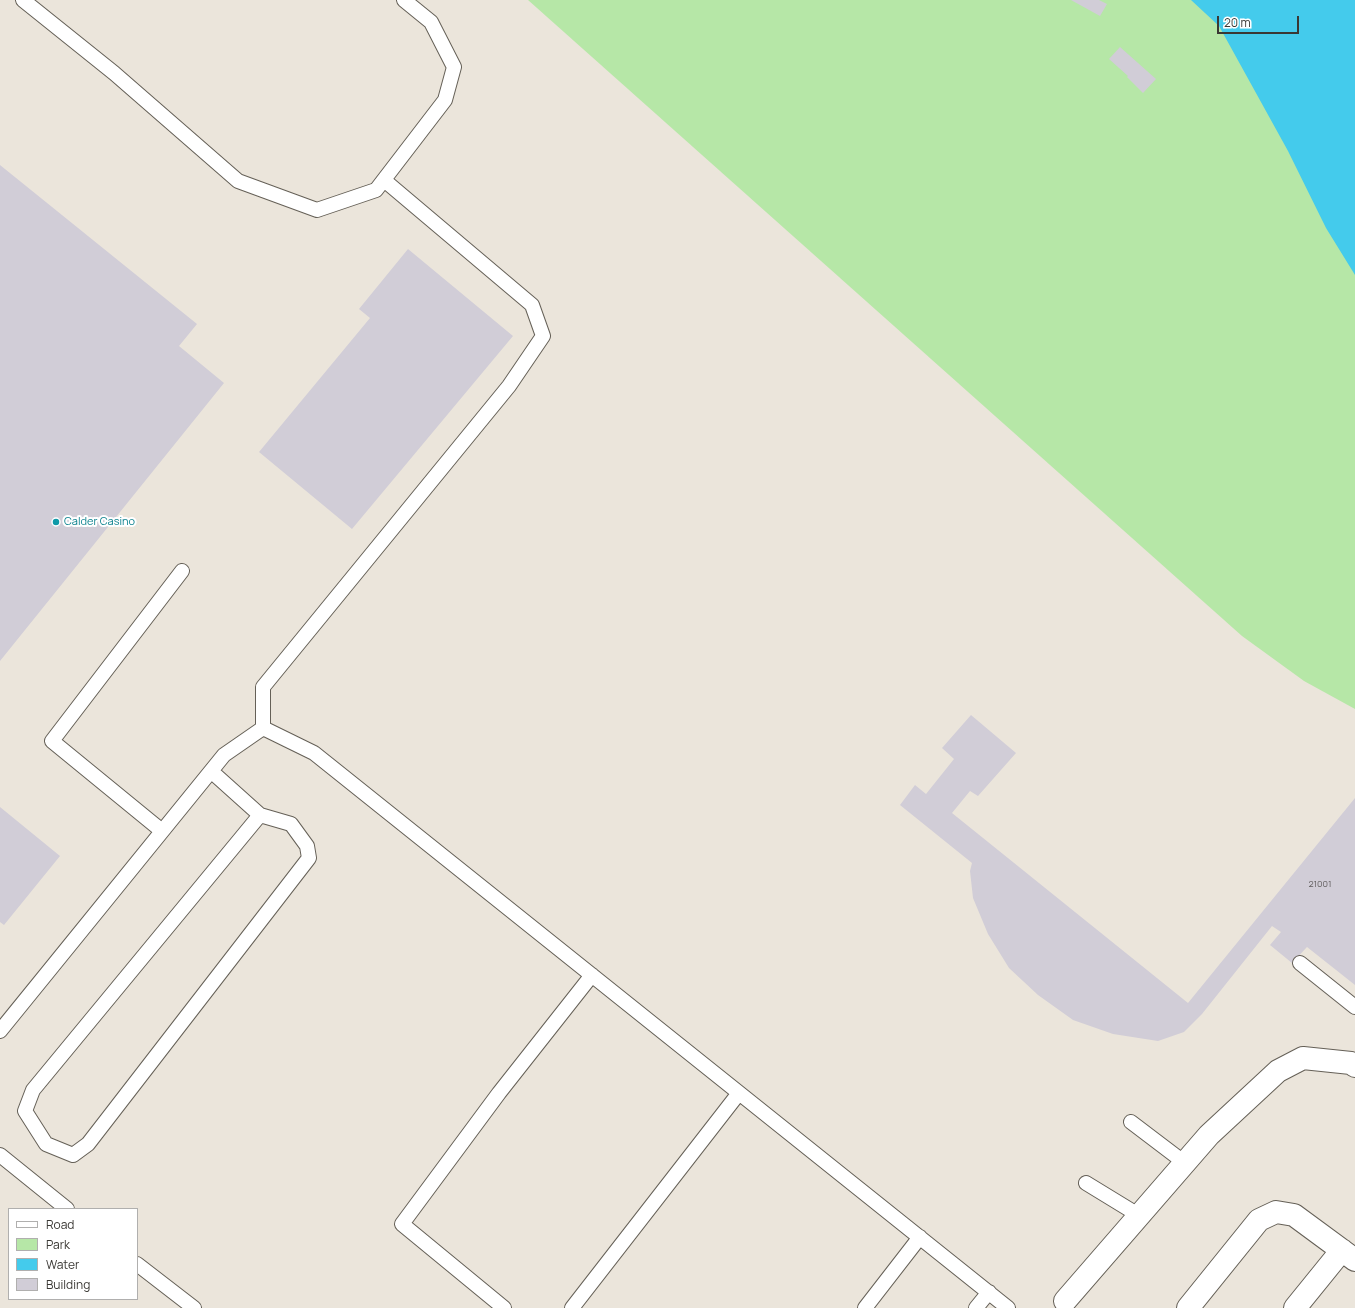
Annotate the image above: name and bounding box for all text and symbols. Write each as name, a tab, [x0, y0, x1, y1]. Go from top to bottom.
scale bar	[1219, 8, 1301, 34]
text: 20 m	[1224, 14, 1251, 31]
place label: Calder Casino	[64, 515, 135, 529]
marker: Calder Casino	[51, 517, 61, 527]
house number: 21001	[1308, 879, 1332, 889]
legend	[8, 1208, 138, 1300]
text: Road	[46, 1216, 74, 1233]
text: Park	[46, 1236, 70, 1253]
text: Water	[46, 1256, 79, 1273]
text: Building	[46, 1276, 90, 1293]

